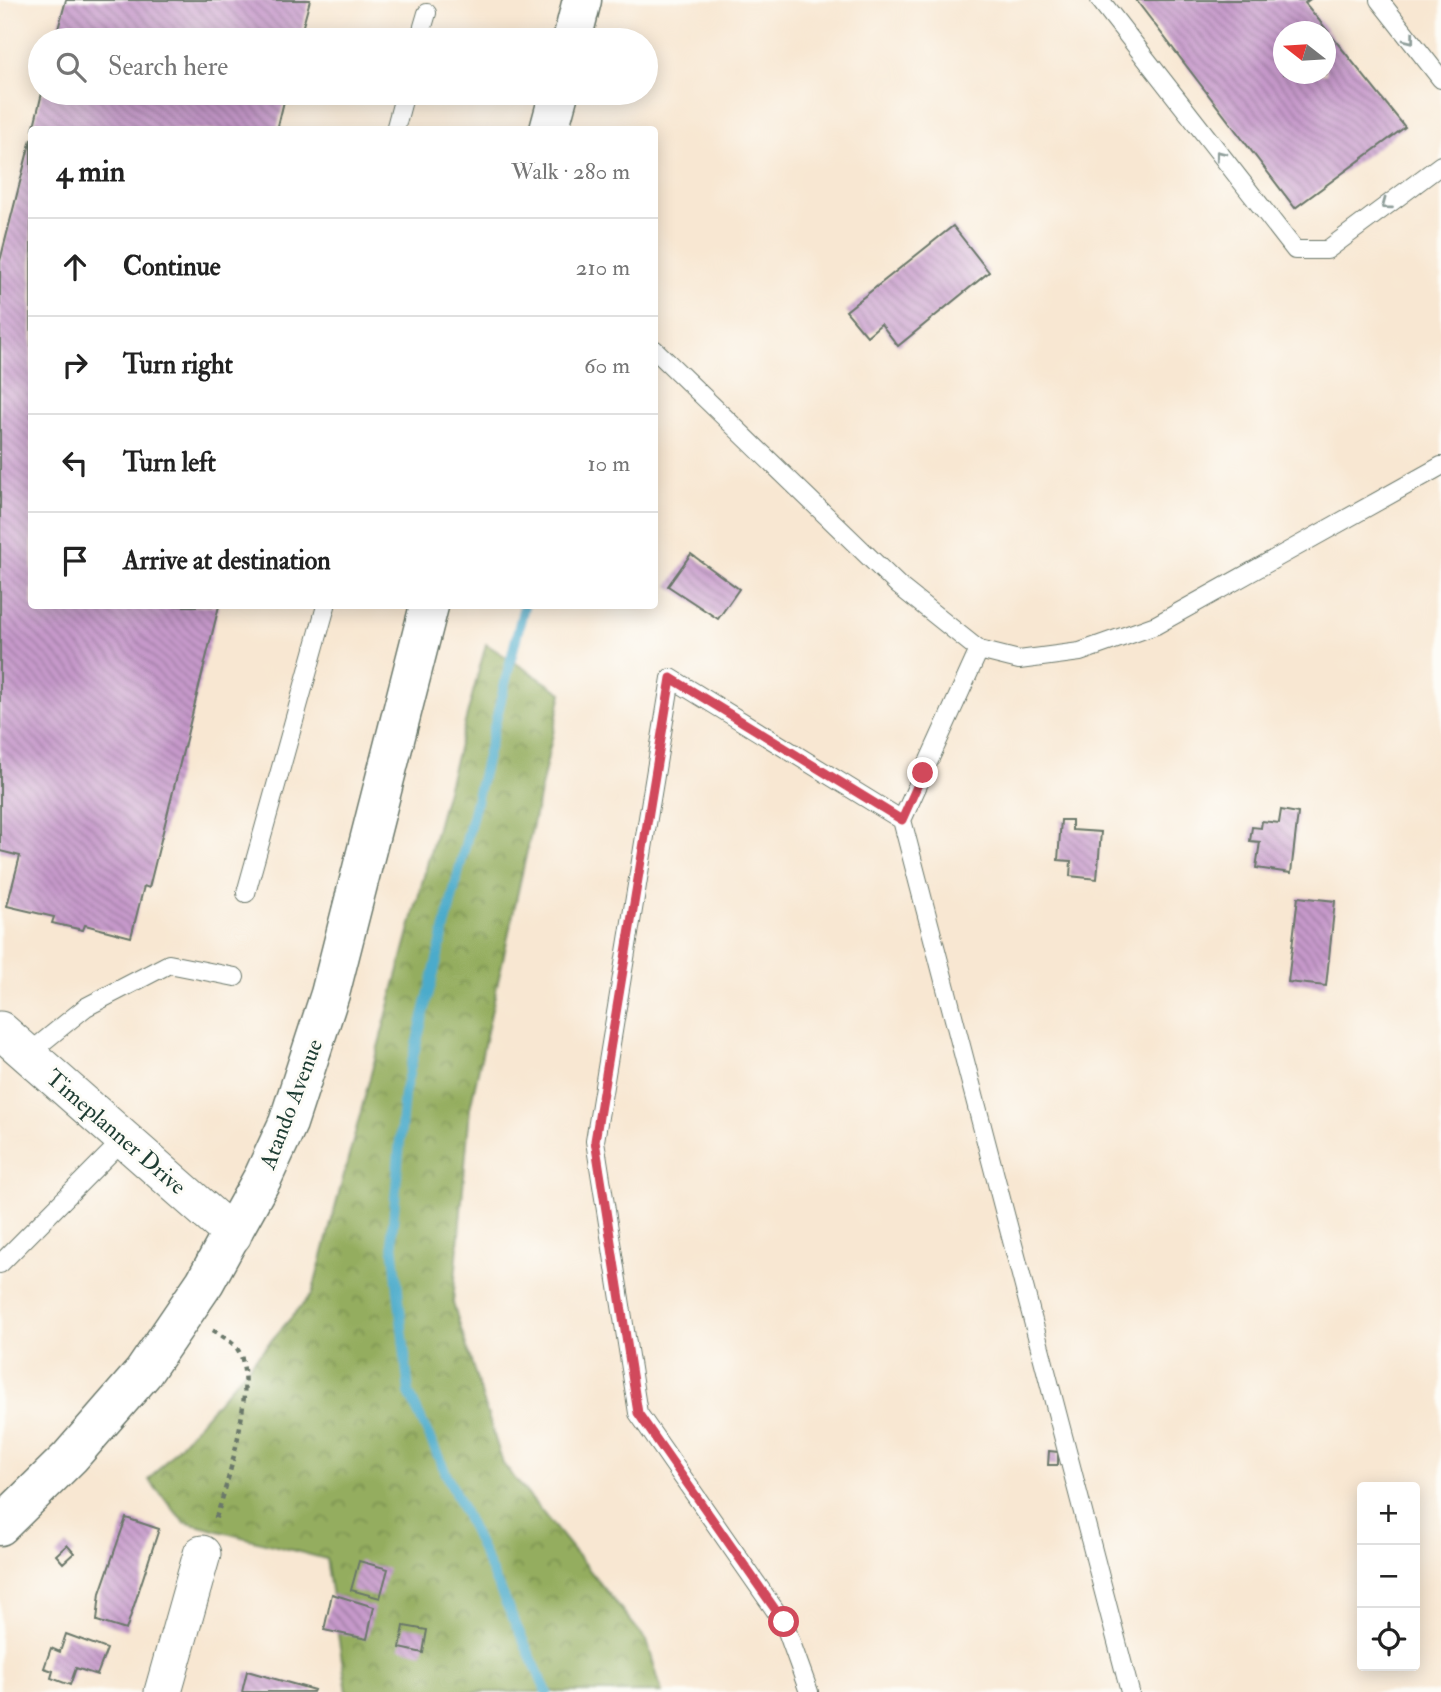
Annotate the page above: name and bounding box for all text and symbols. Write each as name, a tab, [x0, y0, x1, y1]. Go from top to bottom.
north arrow	[1273, 21, 1336, 84]
search box	[28, 28, 658, 105]
one-way arrow	[1401, 32, 1414, 44]
icon: search	[52, 48, 90, 86]
text: Search here	[108, 51, 228, 83]
one-way arrow	[1216, 150, 1229, 163]
text: 4 min	[56, 153, 125, 190]
text: Walk · 280 m	[511, 157, 630, 186]
one-way arrow	[1381, 197, 1394, 210]
icon: ahead	[56, 248, 94, 286]
text: Continue	[123, 251, 221, 283]
text: 210 m	[576, 253, 630, 282]
icon: right	[56, 346, 94, 384]
text: Turn right	[123, 349, 233, 381]
text: 60 m	[584, 351, 630, 380]
icon: left	[56, 444, 94, 482]
text: Turn left	[123, 447, 216, 479]
text: 10 m	[587, 449, 630, 478]
icon: arrive	[56, 542, 94, 580]
text: Arrive at destination	[123, 545, 331, 577]
route end	[907, 757, 938, 788]
street label: Atando Avenue	[253, 1034, 329, 1174]
street label: Timeplanner Drive	[39, 1063, 192, 1202]
map controls	[1357, 1482, 1420, 1671]
button: +	[1357, 1482, 1420, 1545]
button: −	[1357, 1545, 1420, 1608]
route start	[768, 1606, 799, 1637]
button: locate	[1357, 1608, 1420, 1671]

